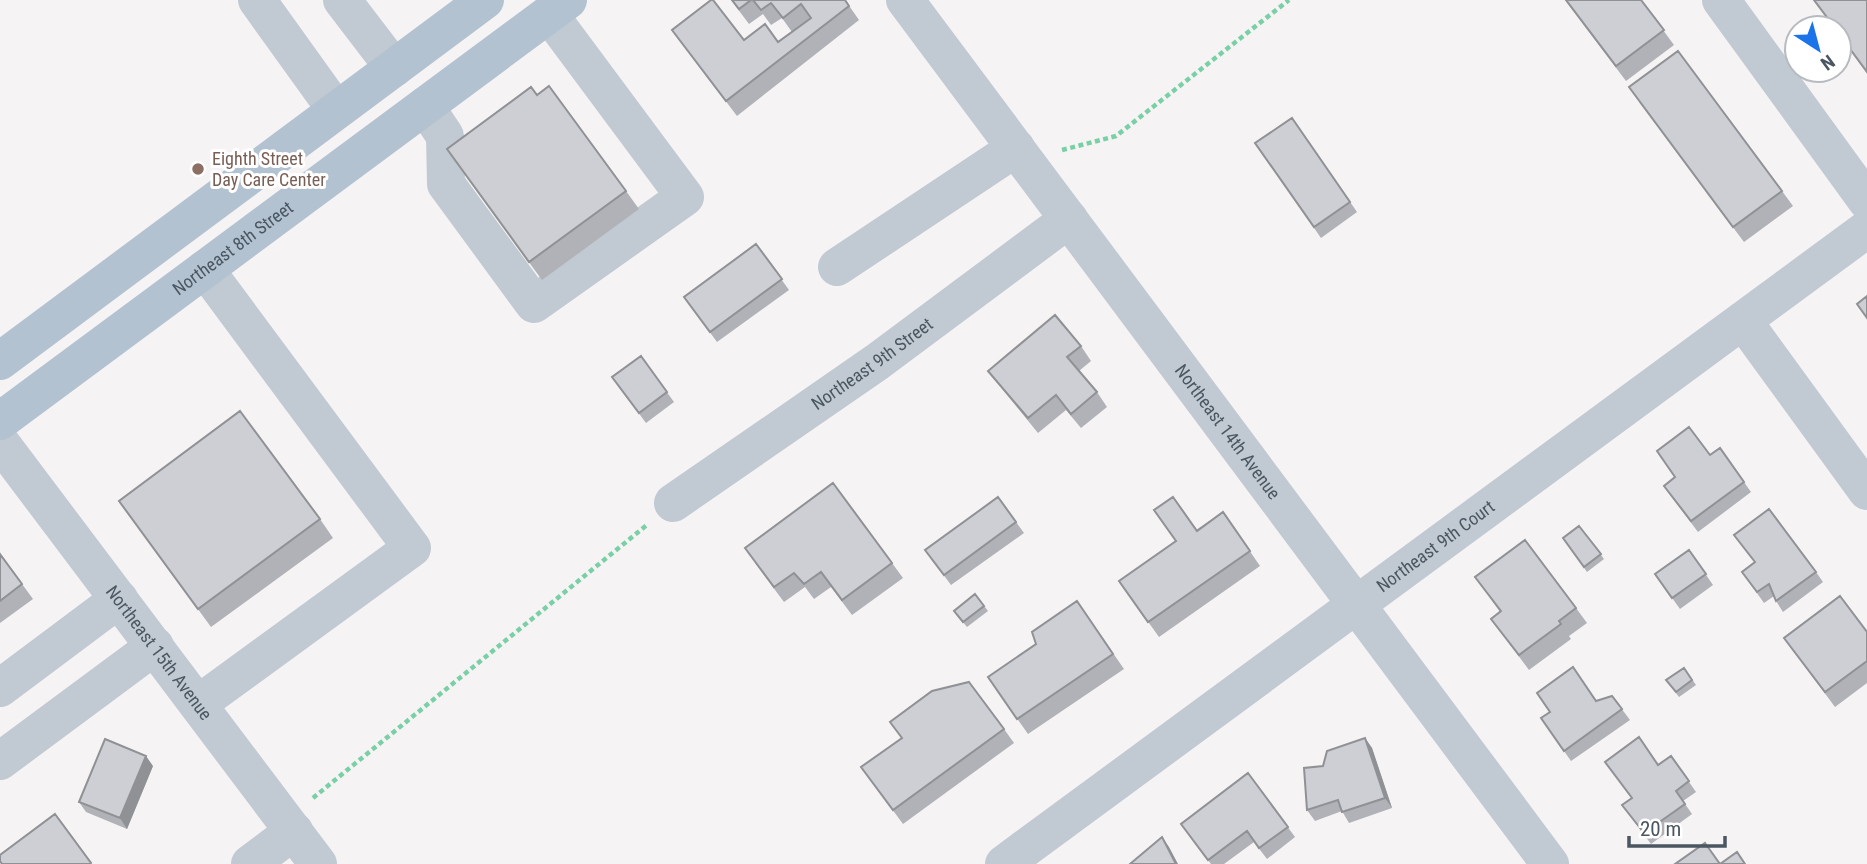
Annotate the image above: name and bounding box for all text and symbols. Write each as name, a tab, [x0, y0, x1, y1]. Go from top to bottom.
north arrow	[1783, 14, 1853, 84]
text: N	[1816, 50, 1839, 75]
place label: Eighth Street Day Care Center	[212, 148, 326, 190]
marker: Eighth Street Day Care Center	[190, 161, 206, 177]
street label: Northeast 8th Street	[169, 197, 297, 299]
street label: Northeast 9th Street	[807, 313, 937, 414]
street label: Northeast 14th Avenue	[1171, 360, 1285, 503]
street label: Northeast 9th Court	[1372, 496, 1499, 596]
street label: Northeast 15th Avenue	[102, 581, 217, 724]
scale bar	[1629, 804, 1725, 848]
text: 20 m	[1640, 817, 1681, 841]

